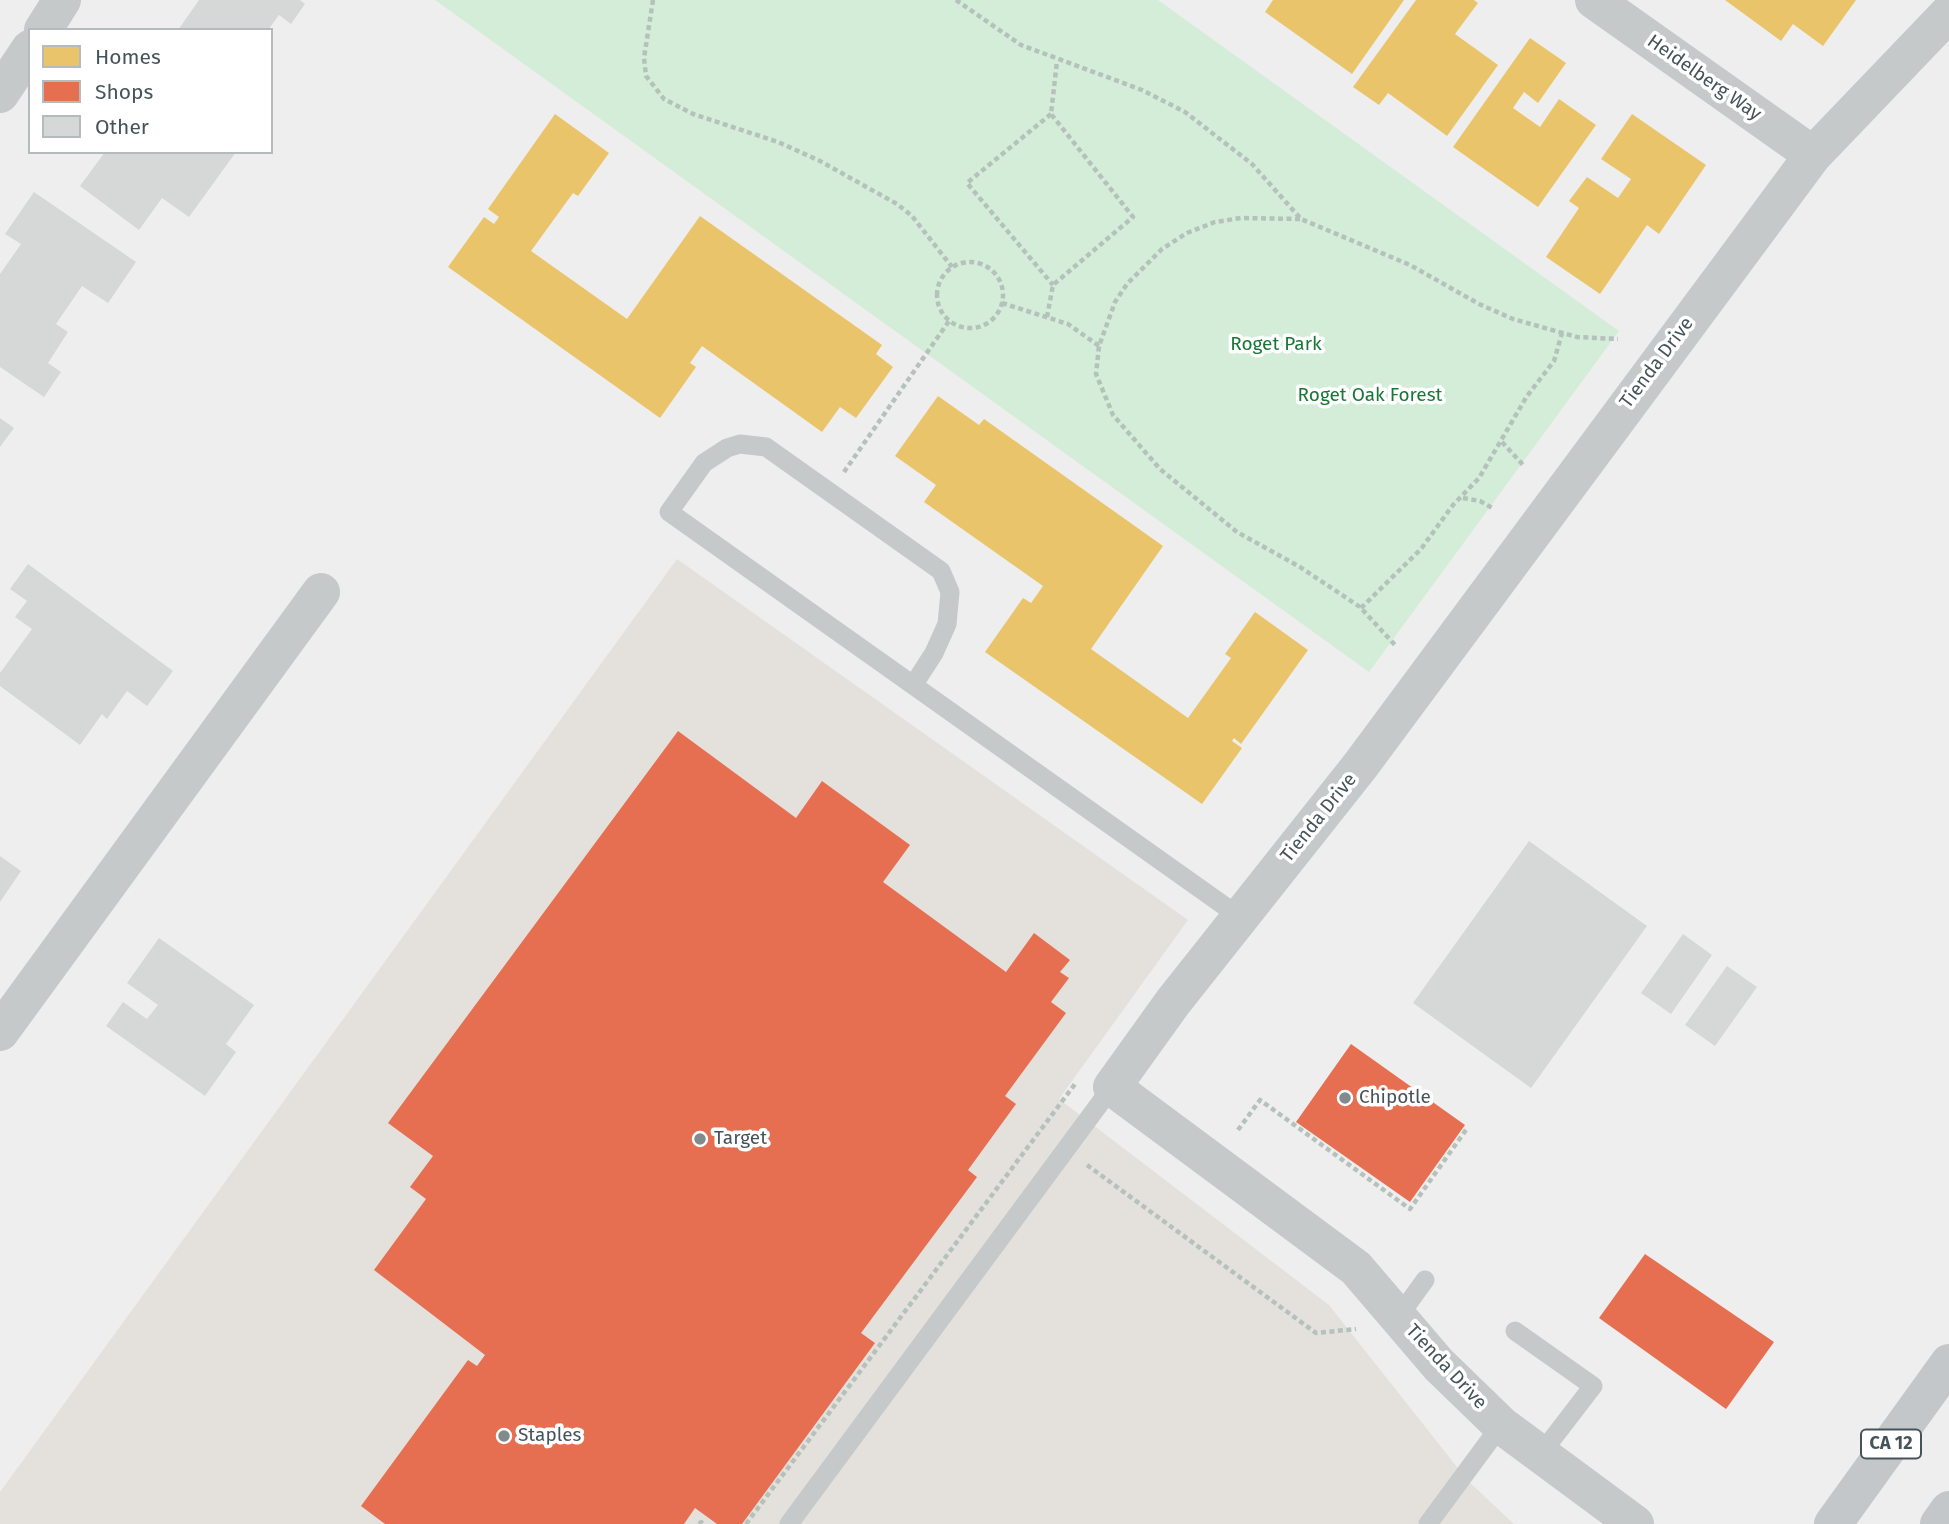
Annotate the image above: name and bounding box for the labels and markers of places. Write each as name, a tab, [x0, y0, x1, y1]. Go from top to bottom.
place label: Chipotle	[1359, 1087, 1431, 1109]
marker: Chipotle	[1337, 1090, 1353, 1106]
place label: Target	[714, 1128, 767, 1150]
marker: Target	[692, 1131, 708, 1147]
place label: Staples	[518, 1425, 581, 1447]
marker: Staples	[496, 1428, 512, 1444]

